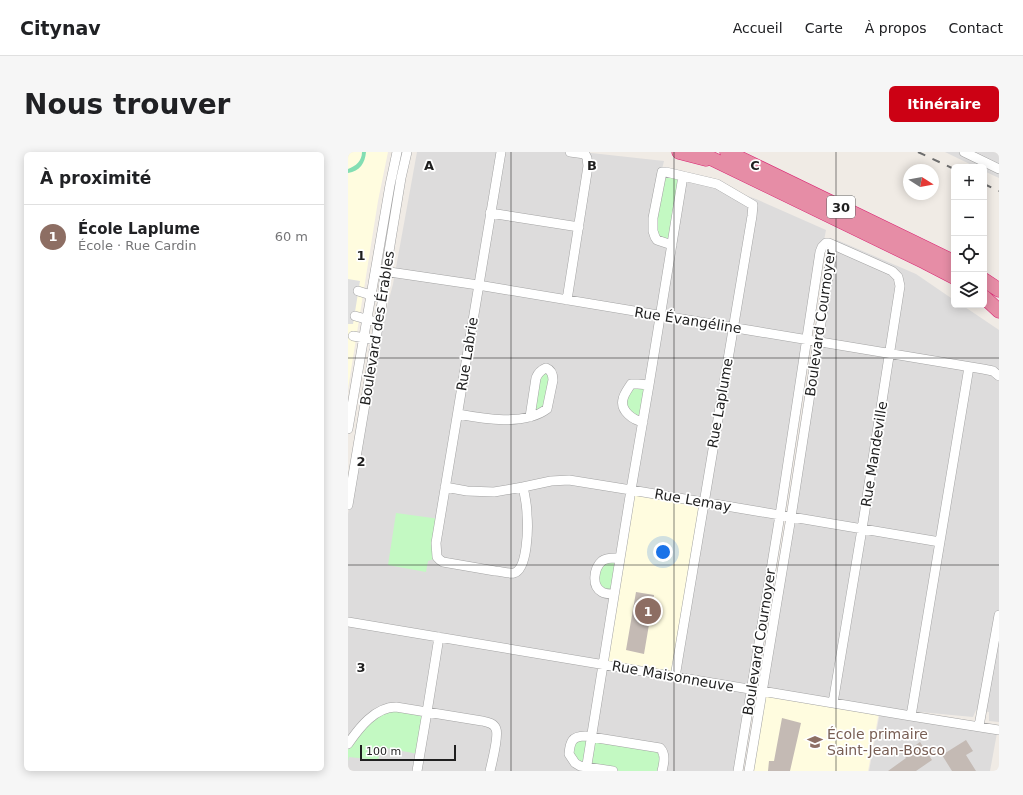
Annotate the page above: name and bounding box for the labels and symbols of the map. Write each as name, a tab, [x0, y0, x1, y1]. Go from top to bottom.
text: A	[424, 158, 434, 173]
text: B	[587, 158, 597, 173]
text: C	[750, 158, 760, 173]
north arrow	[903, 164, 939, 200]
road number: 30	[827, 196, 855, 218]
text: 1	[356, 248, 366, 263]
street label: Boulevard Cournoyer	[802, 248, 838, 397]
street label: Boulevard des Érables	[357, 250, 397, 406]
street label: Rue Évangéline	[633, 304, 743, 336]
street label: Rue Labrie	[453, 316, 481, 392]
street label: Rue Laplume	[704, 357, 736, 449]
street label: Rue Mandeville	[858, 400, 890, 508]
text: 2	[356, 454, 366, 469]
street label: Rue Lemay	[653, 485, 733, 515]
your location	[653, 542, 673, 562]
street label: Boulevard Cournoyer	[740, 567, 779, 716]
pin: 1	[635, 596, 661, 626]
street label: Rue Maisonneuve	[611, 657, 735, 695]
text: 3	[356, 660, 366, 675]
place label: École primaire Saint-Jean-Bosco	[827, 726, 945, 758]
school or university icon: École primaire Saint-Jean-Bosco	[806, 733, 824, 751]
scale bar	[360, 743, 456, 762]

